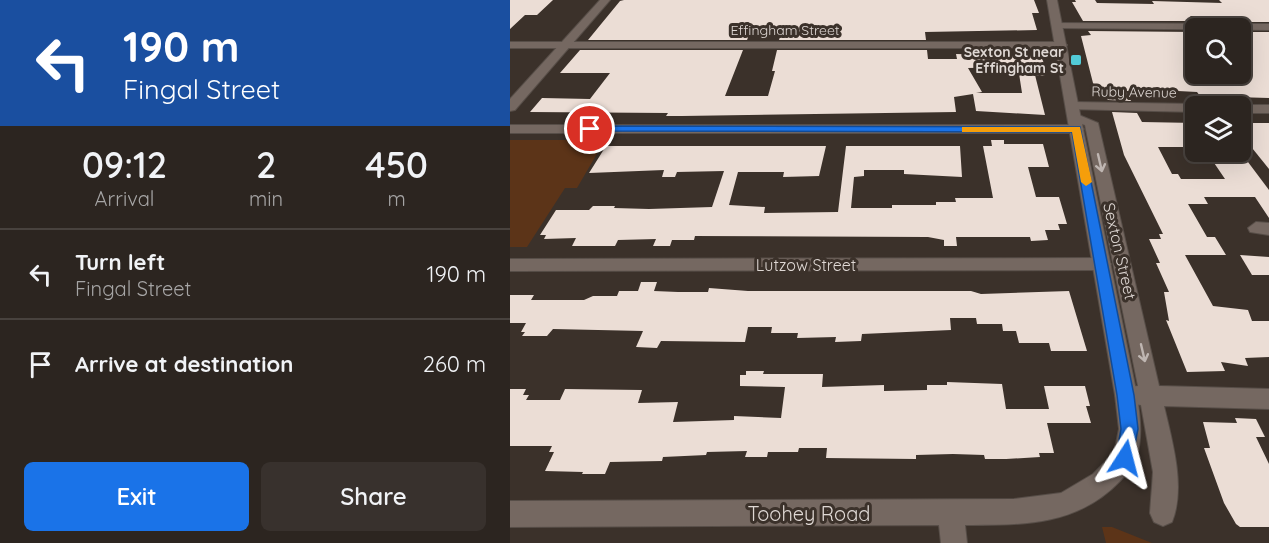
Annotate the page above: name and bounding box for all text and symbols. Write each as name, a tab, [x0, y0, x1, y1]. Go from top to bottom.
map controls	[1185, 18, 1251, 162]
button: search	[1185, 18, 1251, 84]
text: 190 m	[123, 20, 239, 73]
street label: Effingham Street	[730, 21, 840, 39]
icon: left	[24, 24, 102, 102]
place label: Sexton St near Effingham St	[964, 43, 1064, 77]
marker: Sexton St near Effingham St	[1069, 53, 1083, 67]
text: Fingal Street	[123, 72, 280, 106]
street label: Ruby Avenue	[1091, 82, 1177, 102]
button: layers	[1185, 96, 1251, 162]
pin	[564, 103, 615, 154]
icon: arrive	[573, 112, 606, 145]
text: 09:12	[82, 142, 167, 187]
text: 2	[256, 142, 276, 187]
text: 450	[365, 142, 428, 187]
one-way arrow	[1095, 153, 1106, 172]
text: Arrival	[95, 186, 154, 211]
text: min	[249, 186, 283, 211]
text: m	[387, 186, 406, 211]
street label: Sexton Street	[1099, 201, 1141, 301]
text: Turn left	[75, 248, 165, 276]
street label: Lutzow Street	[756, 255, 856, 275]
icon: left	[24, 258, 57, 291]
text: 190 m	[426, 260, 486, 288]
text: Fingal Street	[75, 276, 191, 301]
one-way arrow	[1138, 343, 1149, 363]
icon: arrive	[24, 348, 57, 381]
text: Arrive at destination	[75, 350, 293, 378]
text: 260 m	[423, 350, 486, 378]
position arrow	[1093, 426, 1157, 490]
button: Exit	[24, 462, 249, 531]
button: Share	[261, 462, 486, 531]
street label: Toohey Road	[748, 501, 870, 526]

